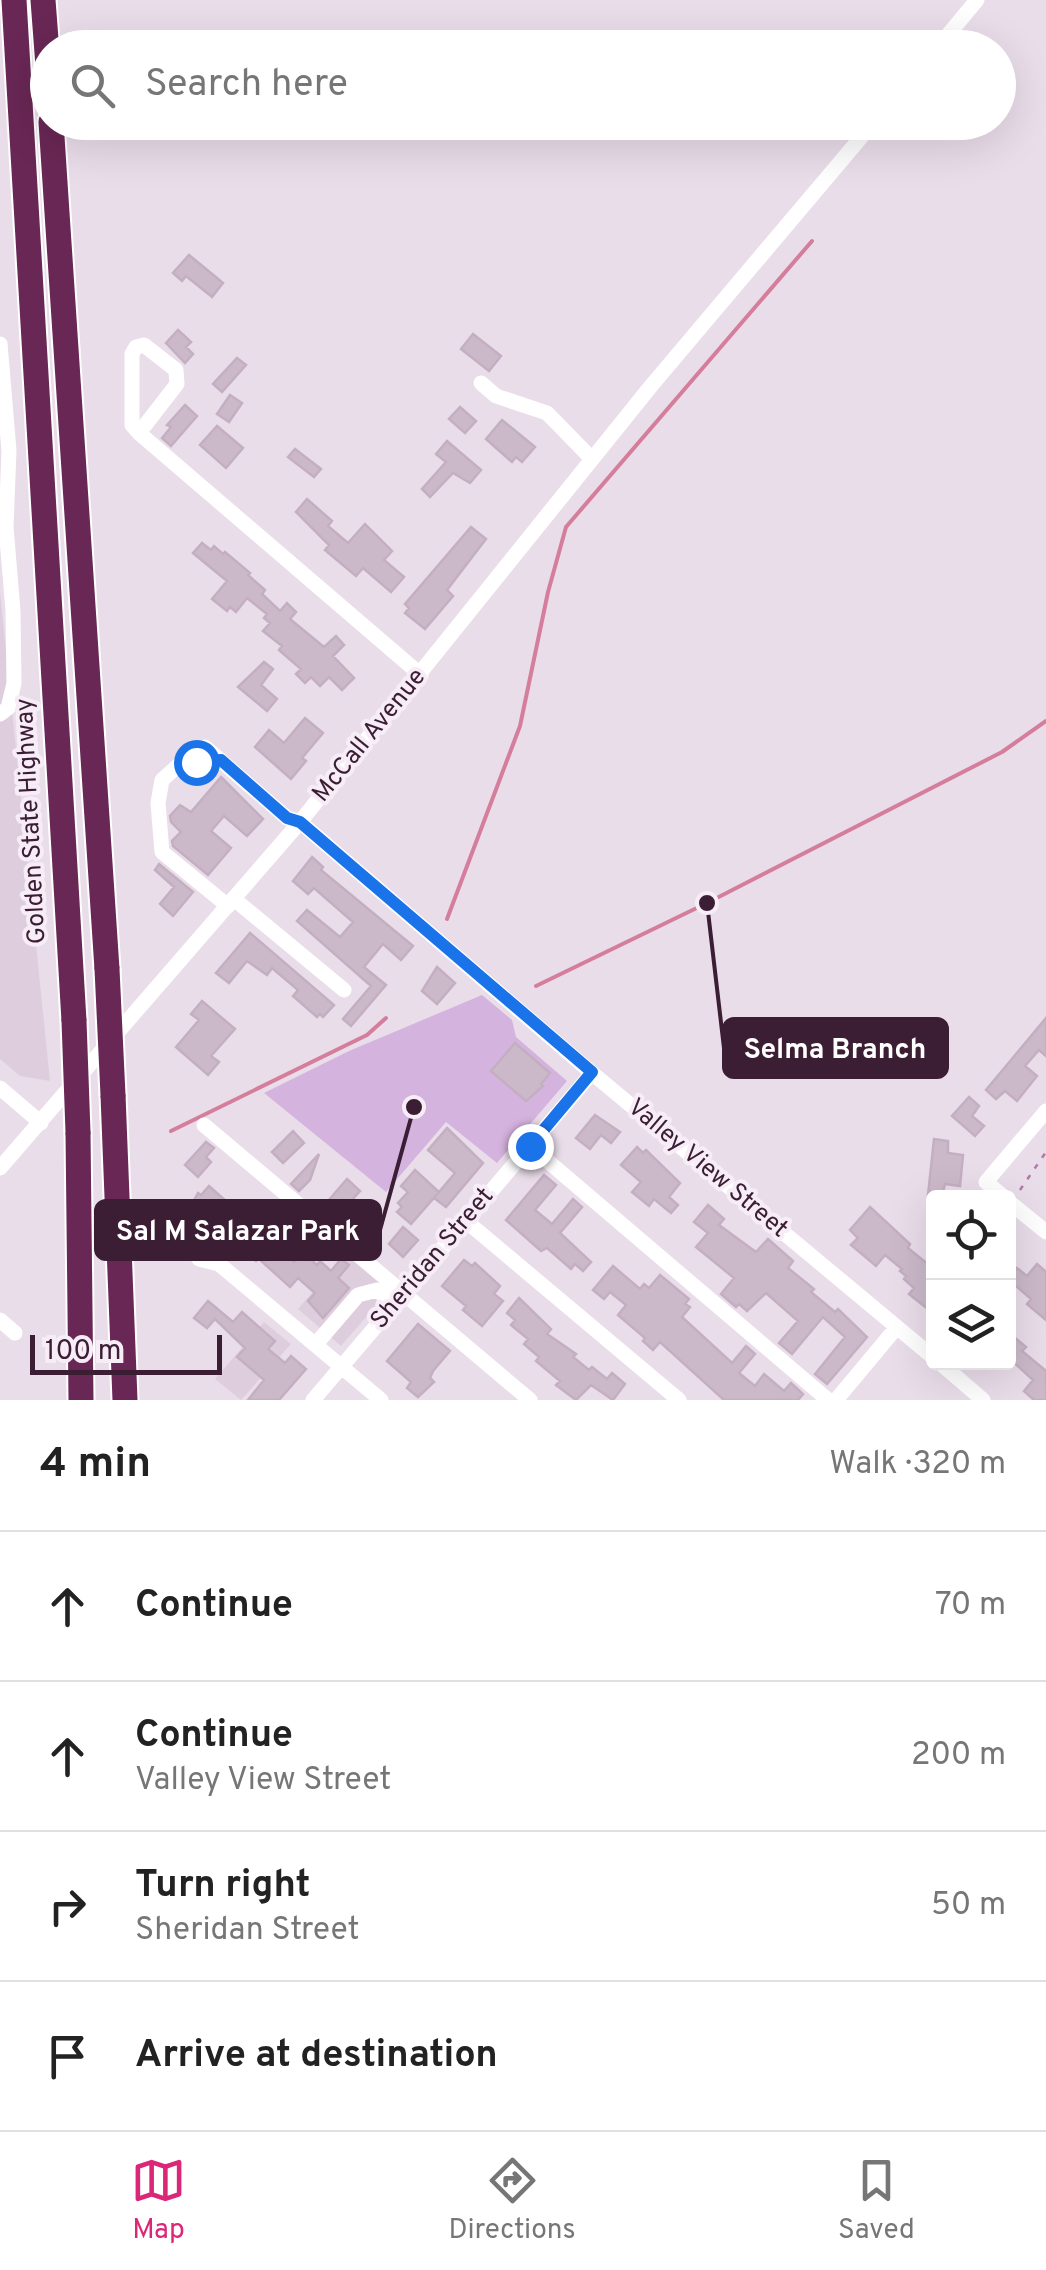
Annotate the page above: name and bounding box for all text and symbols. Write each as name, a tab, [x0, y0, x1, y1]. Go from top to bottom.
search box	[30, 30, 1016, 140]
icon: search	[65, 58, 120, 113]
text: Search here	[145, 61, 348, 110]
street label: McCall Avenue	[306, 663, 434, 809]
street label: Golden State Highway	[10, 697, 54, 945]
route start	[174, 740, 220, 786]
callout: Selma Branch	[724, 1019, 947, 1077]
text: Selma Branch	[744, 1033, 926, 1069]
street label: Valley View Street	[620, 1092, 794, 1246]
route end	[508, 1124, 554, 1170]
street label: Sheridan Street	[364, 1182, 502, 1336]
map controls	[926, 1190, 1016, 1370]
button: locate	[926, 1190, 1016, 1280]
callout: Sal M Salazar Park	[96, 1201, 380, 1259]
text: Sal M Salazar Park	[116, 1215, 360, 1251]
button: layers	[926, 1280, 1016, 1370]
scale bar	[30, 1330, 222, 1374]
text: 100 m	[45, 1334, 121, 1370]
text: 4 min	[40, 1439, 151, 1492]
text: Walk · 320 m	[829, 1445, 1006, 1485]
icon: ahead	[40, 1579, 95, 1634]
text: Continue	[135, 1582, 293, 1631]
text: 70 m	[935, 1586, 1006, 1626]
text: Continue	[135, 1712, 293, 1761]
icon: ahead	[40, 1729, 95, 1784]
text: 200 m	[911, 1736, 1006, 1776]
text: Valley View Street	[135, 1761, 391, 1801]
text: Turn right	[135, 1862, 310, 1911]
icon: right	[40, 1879, 95, 1934]
text: 50 m	[931, 1886, 1006, 1926]
text: Sheridan Street	[135, 1911, 359, 1951]
icon: arrive	[40, 2029, 95, 2084]
text: Arrive at destination	[135, 2032, 498, 2081]
tab: Map	[131, 2153, 186, 2249]
tab: Directions	[448, 2153, 576, 2249]
tab: Saved	[838, 2153, 915, 2249]

